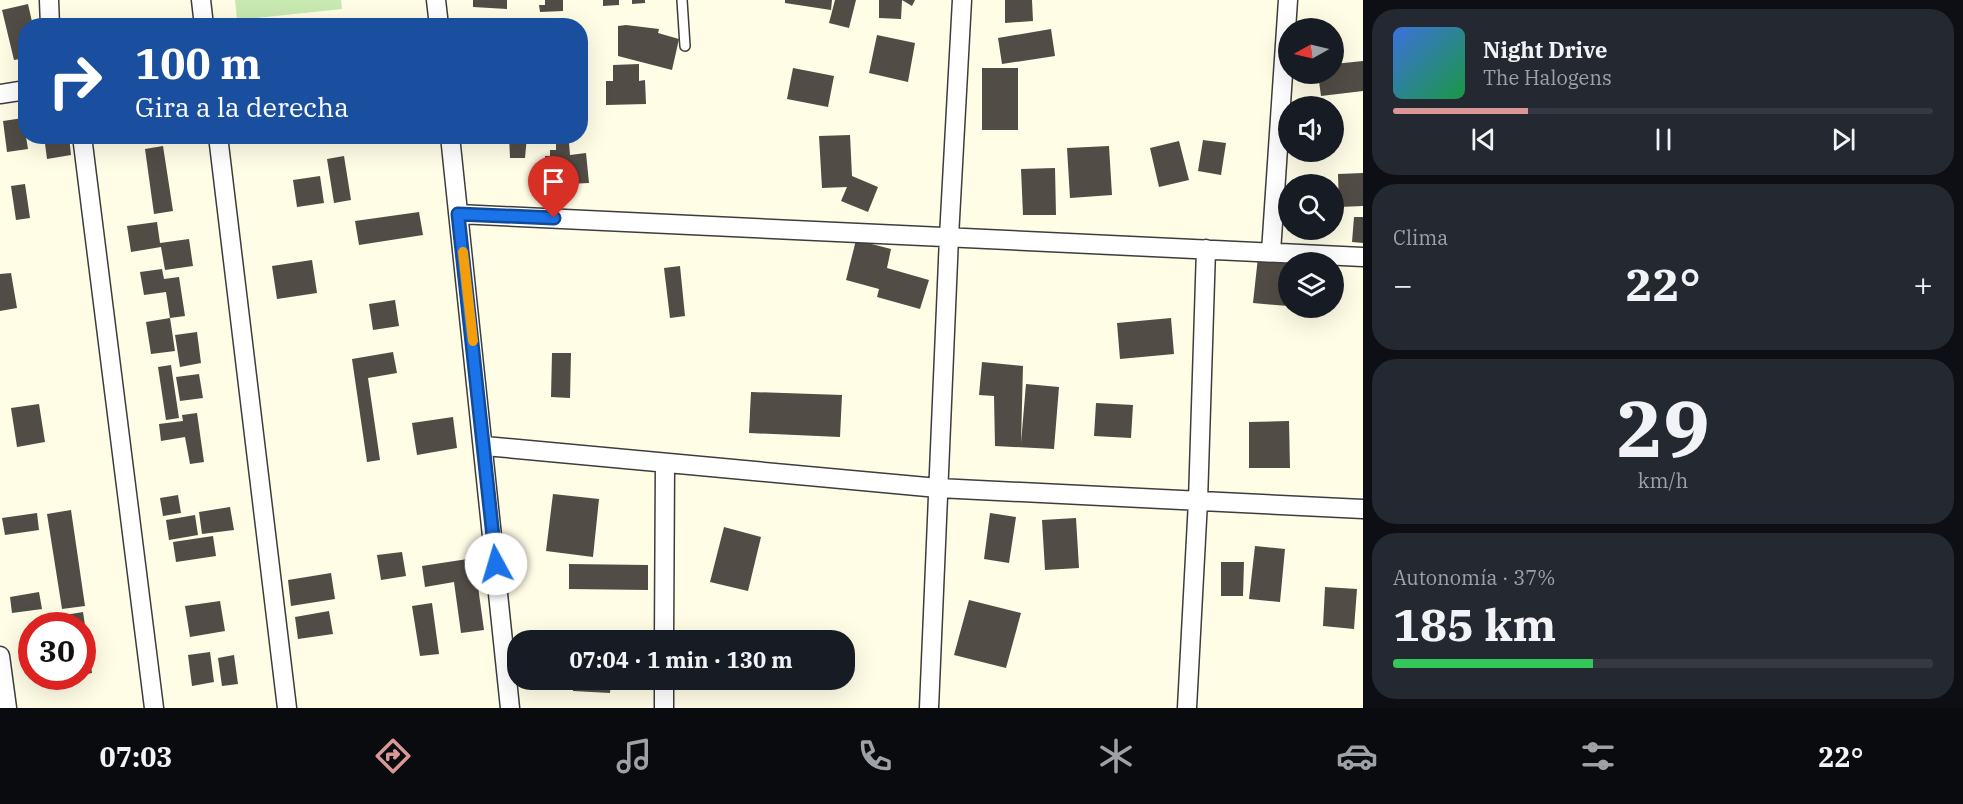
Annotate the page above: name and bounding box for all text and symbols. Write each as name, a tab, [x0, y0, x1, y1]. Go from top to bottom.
north arrow	[1278, 18, 1344, 84]
map controls	[1278, 18, 1344, 318]
text: Night Drive	[1483, 35, 1608, 64]
text: 100 m	[135, 36, 261, 91]
icon: right	[36, 42, 114, 120]
text: The Halogens	[1483, 64, 1612, 91]
text: Gira a la derecha	[135, 89, 349, 124]
button: sound	[1278, 96, 1344, 162]
icon: previous	[1467, 123, 1500, 156]
icon: pause	[1647, 123, 1680, 156]
icon: next	[1827, 123, 1860, 156]
pin	[528, 156, 579, 218]
icon: arrive	[537, 165, 570, 198]
button: search	[1278, 174, 1344, 240]
text: Clima	[1393, 224, 1448, 251]
button: layers	[1278, 252, 1344, 318]
text: 22°	[1625, 255, 1701, 313]
text: −	[1393, 263, 1413, 306]
text: +	[1913, 263, 1933, 306]
text: 29	[1616, 377, 1710, 478]
text: km/h	[1638, 467, 1688, 494]
position arrow	[464, 532, 528, 596]
text: Autonomía · 37%	[1393, 564, 1555, 591]
text: 185 km	[1393, 595, 1556, 653]
speed limit sign: 30	[18, 612, 96, 690]
text: 07:04 · 1 min · 130 m	[569, 645, 793, 674]
icon: directions	[372, 735, 414, 777]
icon: music	[613, 735, 655, 777]
icon: phone	[854, 735, 896, 777]
icon: climate	[1095, 735, 1137, 777]
icon: car	[1336, 735, 1378, 777]
icon: filters	[1577, 735, 1619, 777]
text: 07:03	[100, 739, 173, 774]
text: 22°	[1818, 739, 1863, 774]

